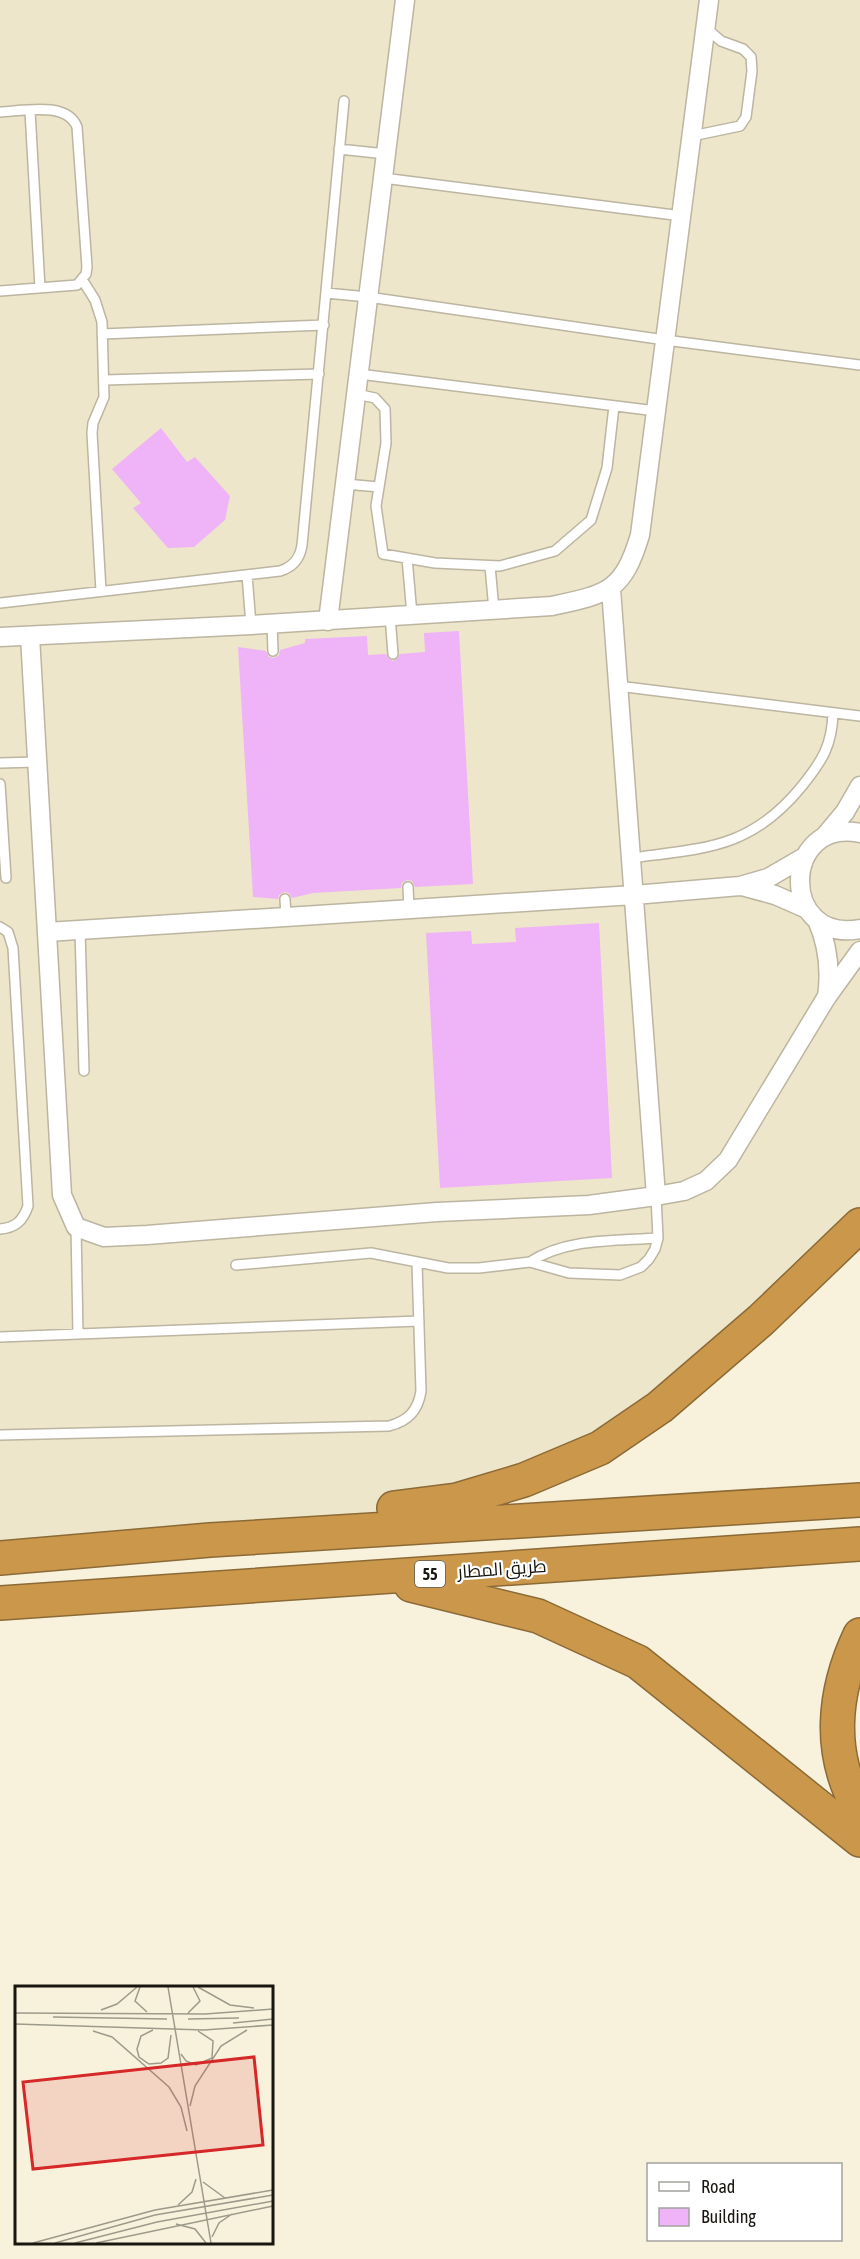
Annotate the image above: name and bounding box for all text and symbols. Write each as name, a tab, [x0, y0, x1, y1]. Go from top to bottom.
street label: طريق المطار	[456, 1555, 547, 1584]
road number: 55	[415, 1561, 445, 1587]
inset map	[15, 1986, 273, 2244]
legend	[647, 2163, 842, 2241]
text: Road	[701, 2176, 735, 2197]
text: Building	[701, 2206, 756, 2227]

